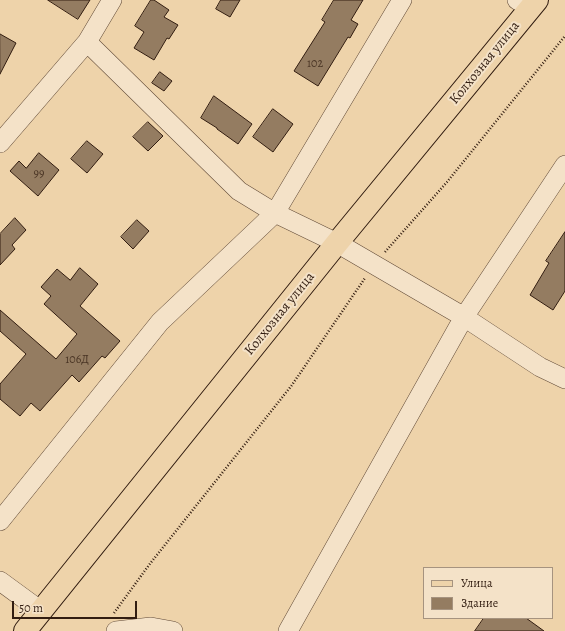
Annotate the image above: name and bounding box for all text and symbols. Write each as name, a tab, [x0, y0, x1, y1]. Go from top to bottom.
street label: Колхозная улица	[446, 18, 524, 108]
house number: 102	[307, 57, 323, 71]
house number: 99	[34, 167, 44, 181]
street label: Колхозная улица	[241, 269, 319, 359]
house number: 106Д	[65, 353, 89, 367]
legend	[423, 567, 553, 619]
text: Улица	[461, 575, 492, 591]
scale bar	[14, 593, 139, 619]
text: Здание	[461, 595, 498, 611]
text: 50 m	[19, 600, 43, 616]

